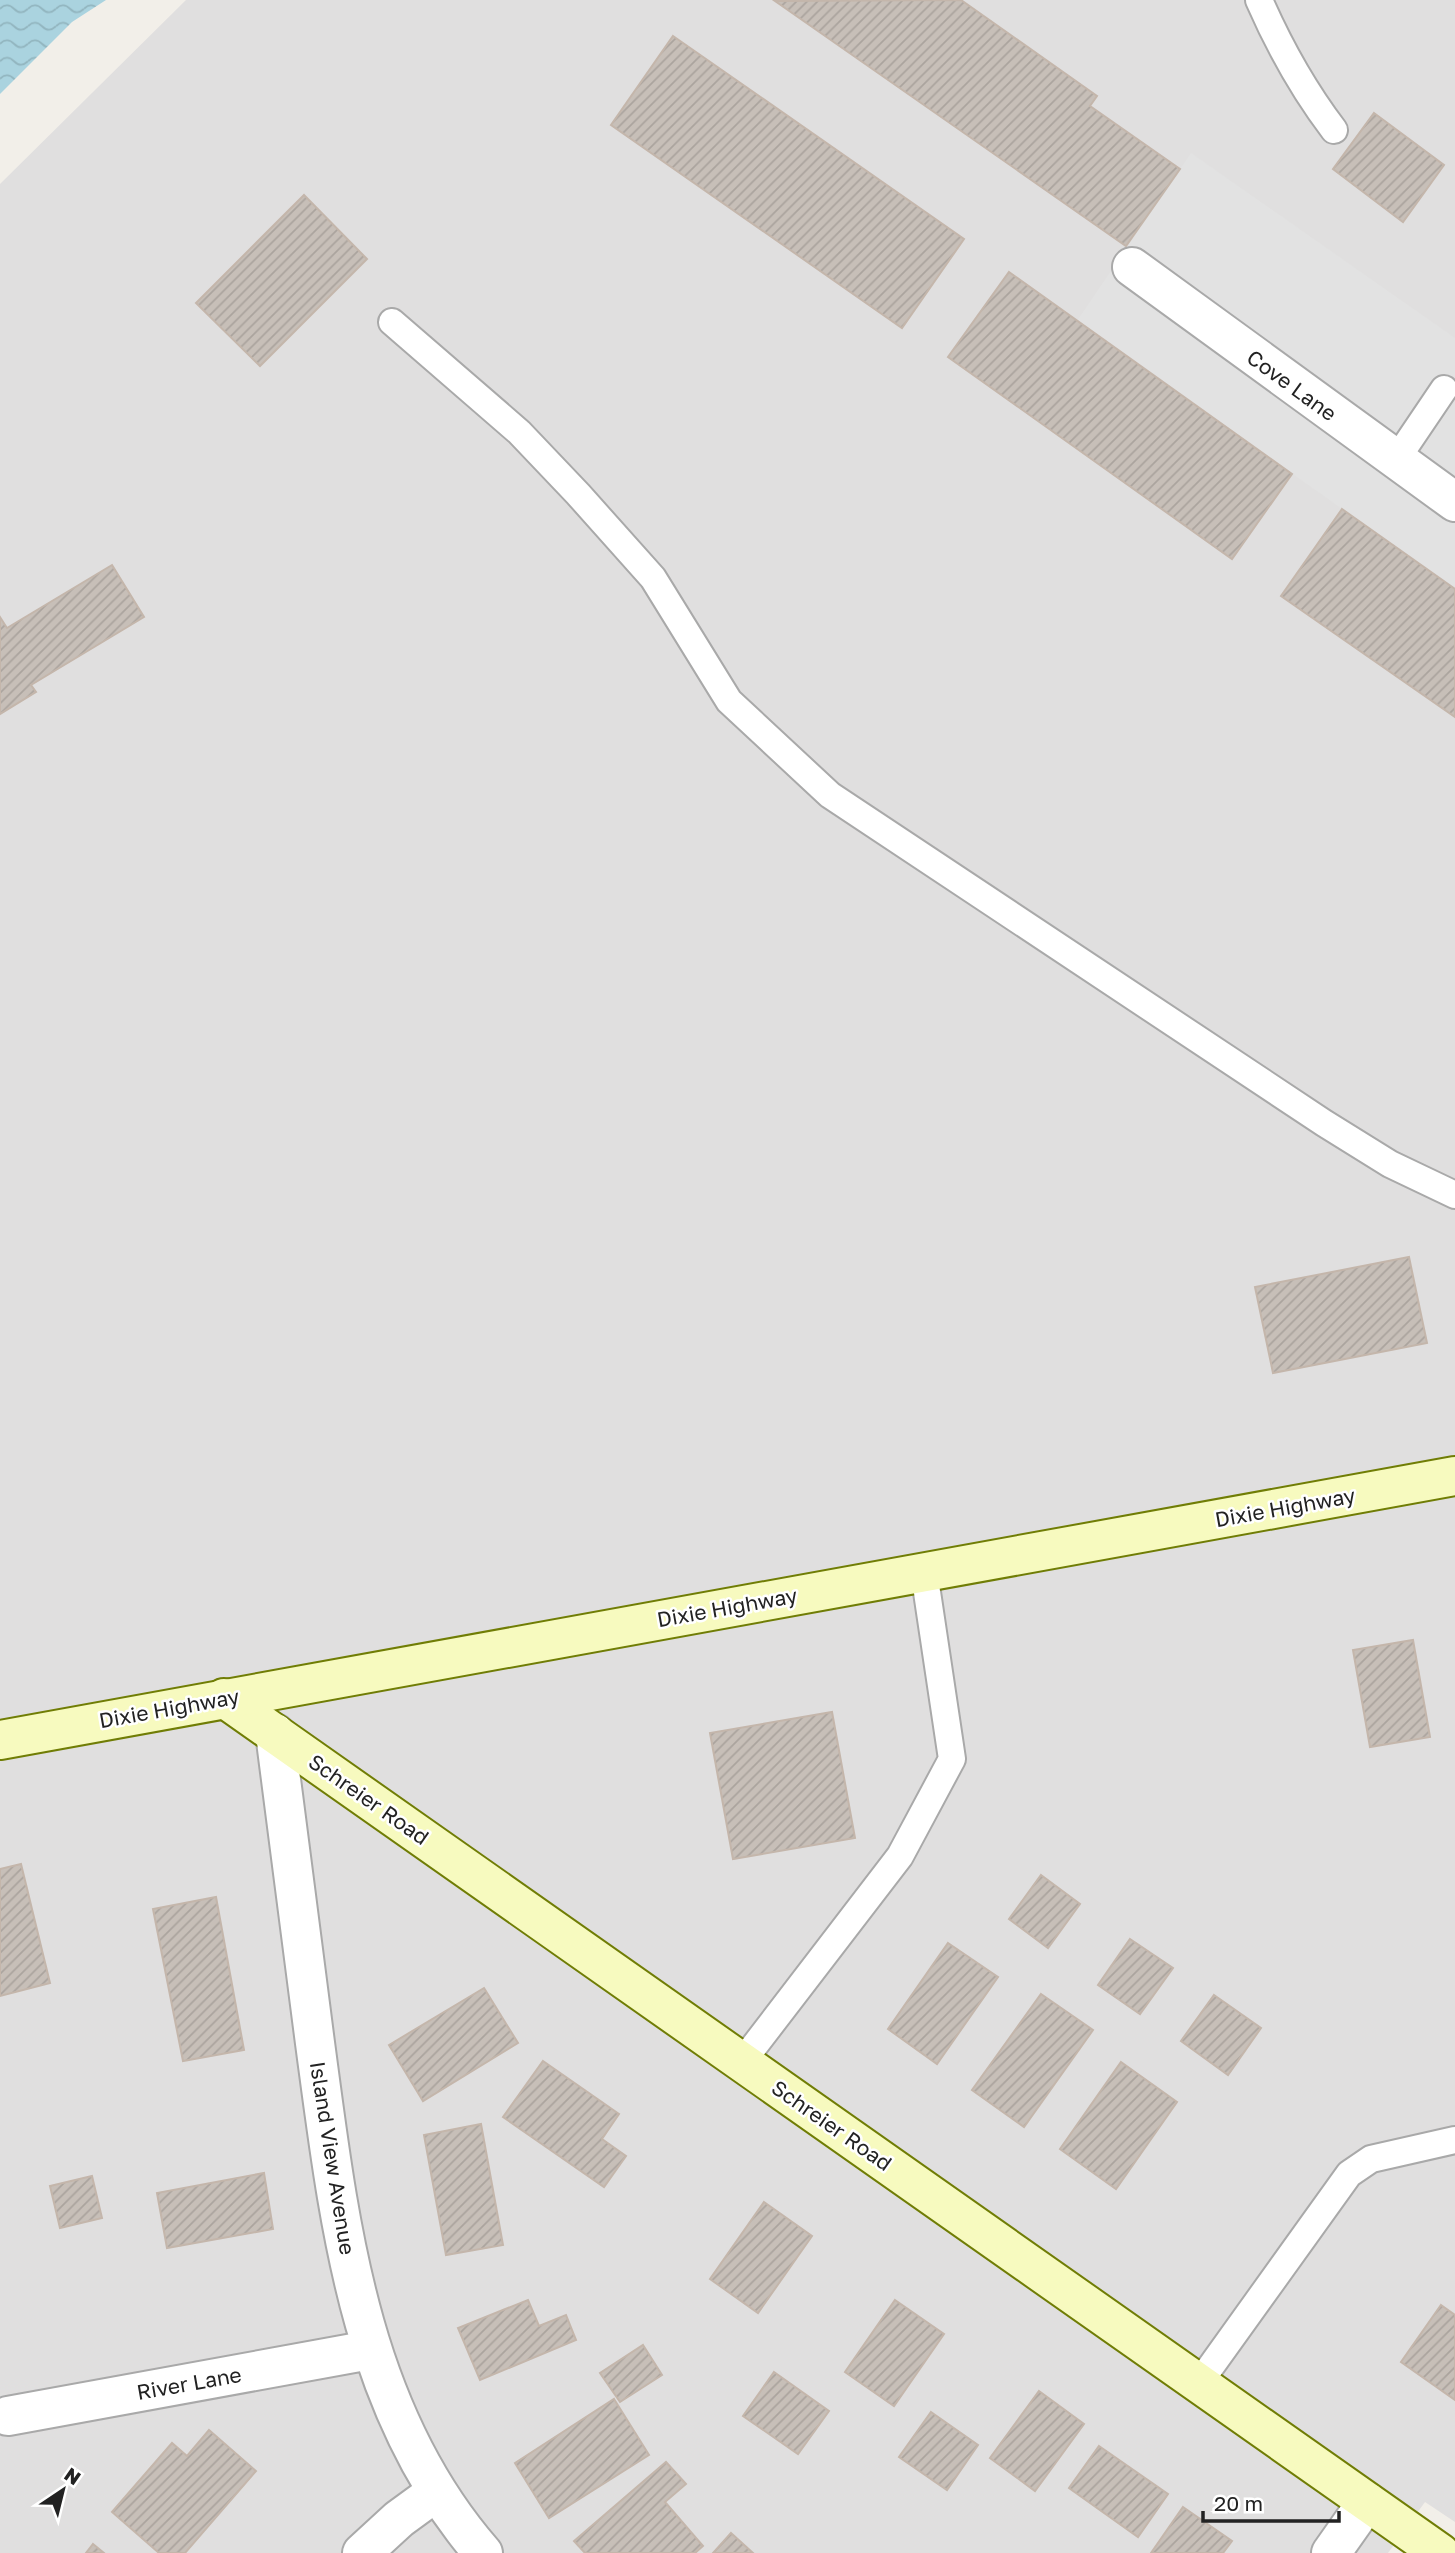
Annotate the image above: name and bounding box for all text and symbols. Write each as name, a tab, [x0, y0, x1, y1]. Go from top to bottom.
street label: Cove Lane	[1242, 344, 1342, 426]
street label: Dixie Highway	[1213, 1482, 1357, 1532]
street label: Dixie Highway	[655, 1582, 799, 1632]
street label: Dixie Highway	[97, 1683, 241, 1733]
street label: Schreier Road	[304, 1748, 434, 1850]
street label: Island View Avenue	[305, 2059, 361, 2257]
street label: Schreier Road	[767, 2074, 897, 2176]
street label: River Lane	[135, 2361, 243, 2405]
north arrow	[28, 2455, 98, 2525]
text: N	[61, 2462, 86, 2489]
scale bar	[1203, 2480, 1340, 2524]
text: 20 m	[1214, 2490, 1263, 2516]

